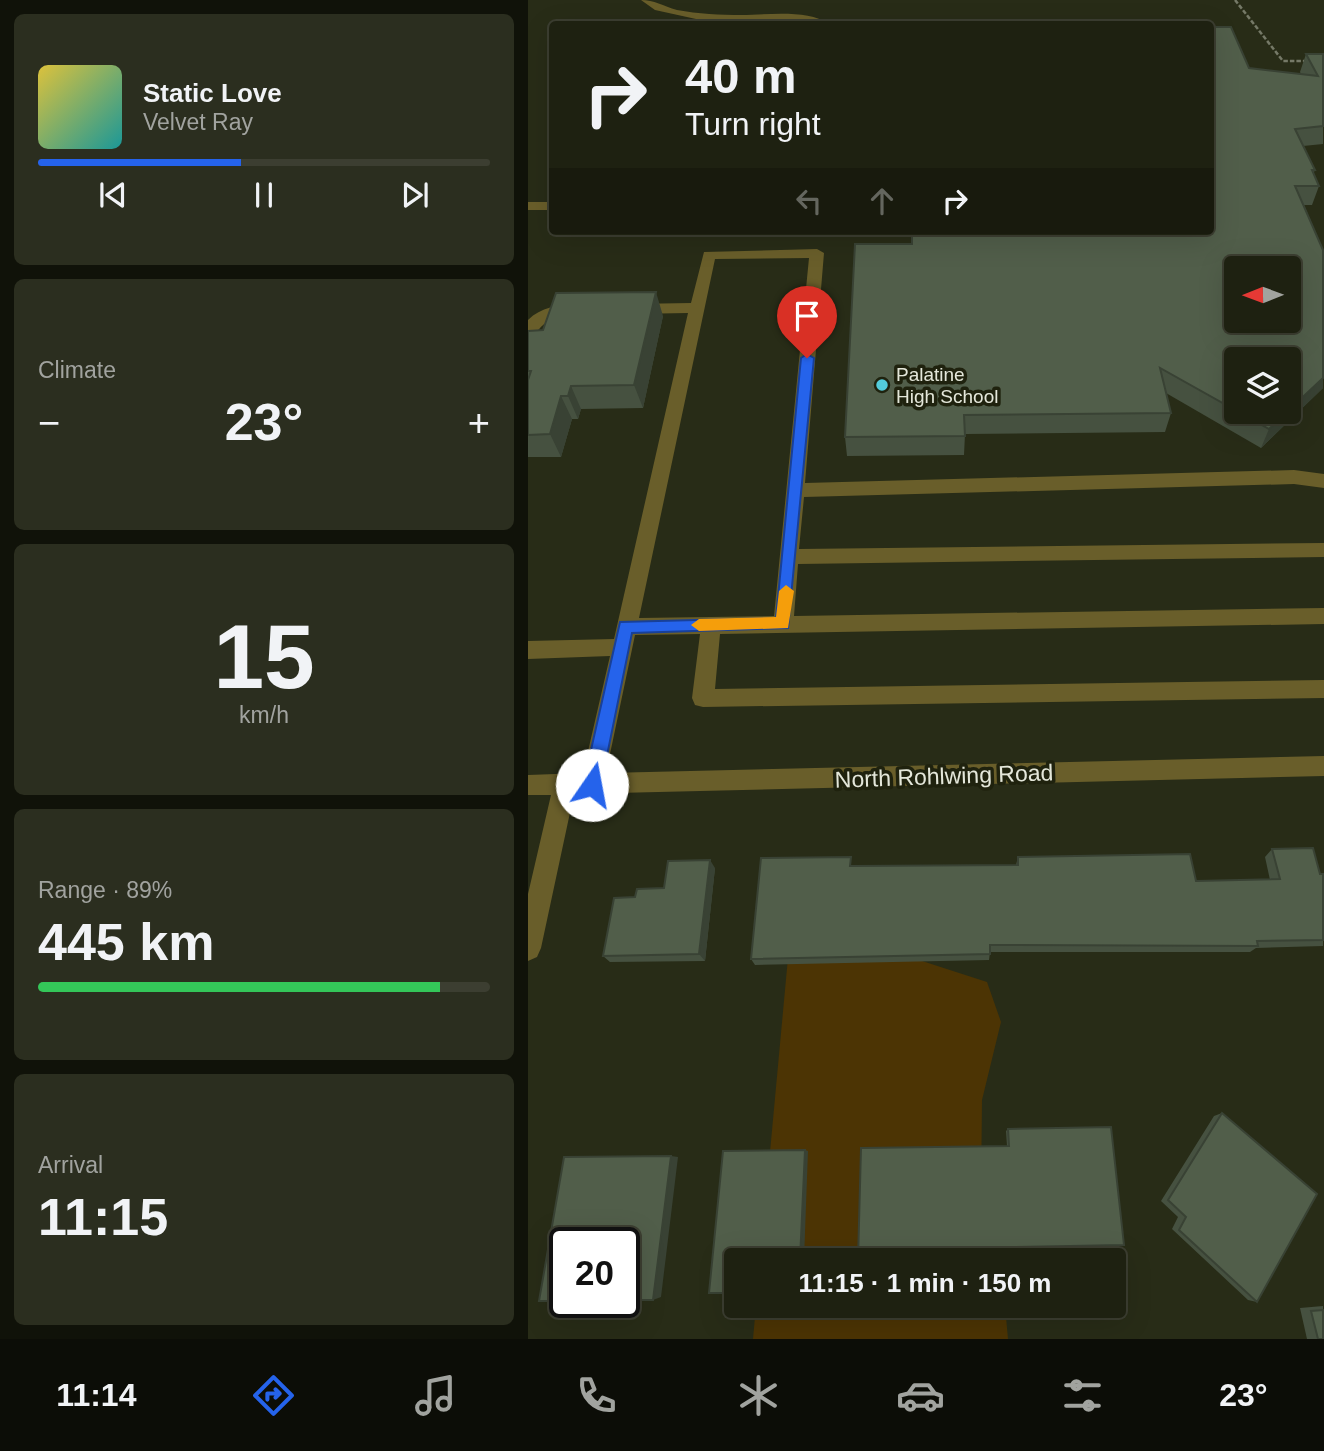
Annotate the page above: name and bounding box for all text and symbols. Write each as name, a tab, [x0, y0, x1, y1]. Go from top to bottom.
icon: right	[570, 49, 661, 140]
text: 40 m	[685, 49, 797, 103]
text: Static Love	[143, 78, 282, 108]
text: Turn right	[685, 106, 821, 142]
text: Velvet Ray	[143, 109, 253, 135]
icon: previous	[94, 176, 132, 214]
icon: pause	[245, 176, 283, 214]
icon: next	[396, 176, 434, 214]
icon: left	[790, 182, 828, 220]
icon: ahead	[863, 182, 901, 220]
icon: right	[936, 182, 974, 220]
north arrow	[1224, 256, 1302, 332]
map controls	[1224, 256, 1301, 424]
pin	[777, 286, 837, 358]
icon: arrive	[788, 297, 826, 335]
button: layers	[1224, 347, 1301, 424]
text: Climate	[38, 357, 116, 383]
place label: Palatine High School	[896, 364, 998, 407]
marker: Palatine High School	[874, 377, 890, 393]
text: 23°	[225, 393, 303, 451]
text: −	[38, 402, 60, 444]
text: +	[468, 402, 490, 444]
text: 15	[213, 606, 315, 707]
text: km/h	[239, 702, 289, 728]
position arrow	[555, 748, 629, 822]
street label: North Rohlwing Road	[834, 759, 1054, 793]
text: Range · 89%	[38, 877, 172, 903]
text: 445 km	[38, 913, 214, 971]
text: Arrival	[38, 1152, 103, 1178]
text: 11:15	[38, 1188, 168, 1246]
speed limit sign: 20	[549, 1227, 640, 1318]
text: 11:15 · 1 min · 150 m	[799, 1268, 1051, 1298]
icon: directions	[249, 1371, 298, 1420]
icon: music	[411, 1371, 460, 1420]
icon: phone	[572, 1371, 621, 1420]
icon: climate	[734, 1371, 783, 1420]
icon: car	[896, 1371, 945, 1420]
icon: filters	[1058, 1371, 1107, 1420]
text: 11:14	[56, 1377, 136, 1413]
text: 23°	[1219, 1377, 1268, 1413]

